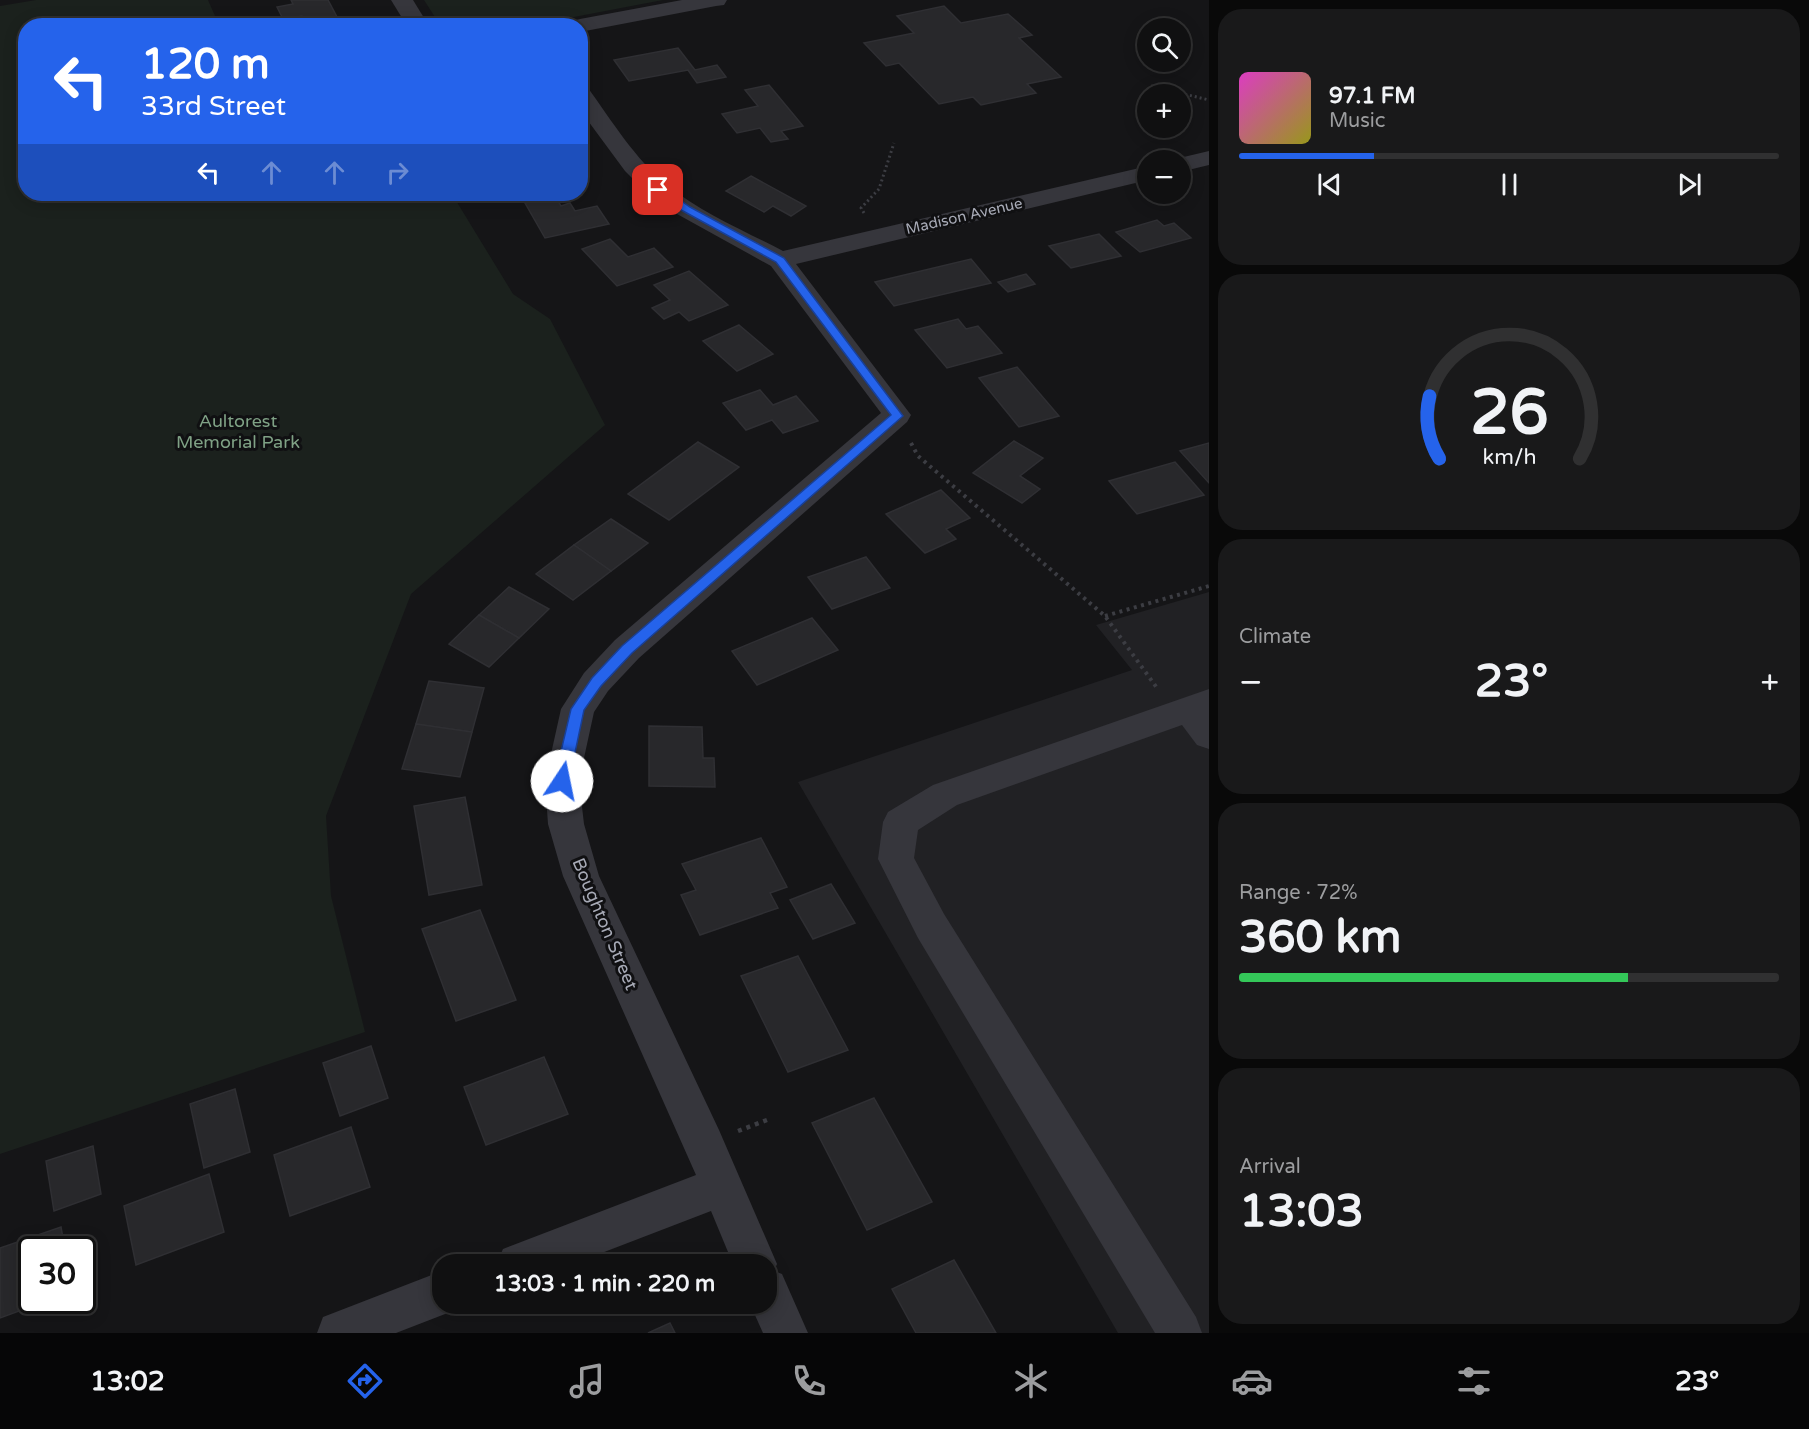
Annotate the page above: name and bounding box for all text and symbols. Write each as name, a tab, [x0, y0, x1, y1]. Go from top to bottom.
map controls	[1137, 18, 1191, 204]
button: search	[1137, 18, 1191, 72]
text: 120 m	[141, 39, 270, 90]
icon: left	[42, 42, 120, 120]
text: 97.1 FM	[1329, 83, 1415, 109]
button: +	[1137, 84, 1191, 138]
text: 33rd Street	[141, 90, 286, 123]
text: Music	[1329, 109, 1385, 133]
button: −	[1137, 150, 1191, 204]
icon: left	[192, 156, 225, 189]
icon: ahead	[255, 156, 288, 189]
icon: ahead	[318, 156, 351, 189]
icon: right	[381, 156, 414, 189]
pin	[632, 164, 683, 215]
icon: previous	[1313, 168, 1346, 201]
icon: pause	[1493, 168, 1526, 201]
icon: next	[1673, 168, 1706, 201]
icon: arrive	[641, 173, 674, 206]
street label: Madison Avenue	[904, 194, 1024, 238]
text: 26	[1470, 376, 1548, 451]
park label: Aultorest Memorial Park	[176, 410, 300, 453]
text: km/h	[1482, 444, 1536, 470]
text: Climate	[1239, 625, 1311, 649]
text: 23°	[1475, 655, 1548, 709]
text: −	[1239, 663, 1263, 702]
text: +	[1760, 663, 1779, 702]
position arrow	[530, 749, 594, 813]
street label: Boughton Street	[567, 855, 643, 993]
text: Range · 72%	[1239, 881, 1358, 905]
text: 360 km	[1239, 911, 1401, 965]
text: Arrival	[1239, 1155, 1301, 1179]
text: 13:03	[1239, 1185, 1364, 1239]
speed limit sign: 30	[18, 1236, 96, 1314]
text: 13:03 · 1 min · 220 m	[494, 1271, 715, 1297]
icon: directions	[344, 1360, 386, 1402]
icon: music	[566, 1360, 608, 1402]
icon: phone	[788, 1360, 830, 1402]
icon: climate	[1010, 1360, 1052, 1402]
icon: car	[1231, 1360, 1273, 1402]
icon: filters	[1453, 1360, 1495, 1402]
text: 13:02	[90, 1365, 165, 1398]
text: 23°	[1675, 1365, 1719, 1398]

